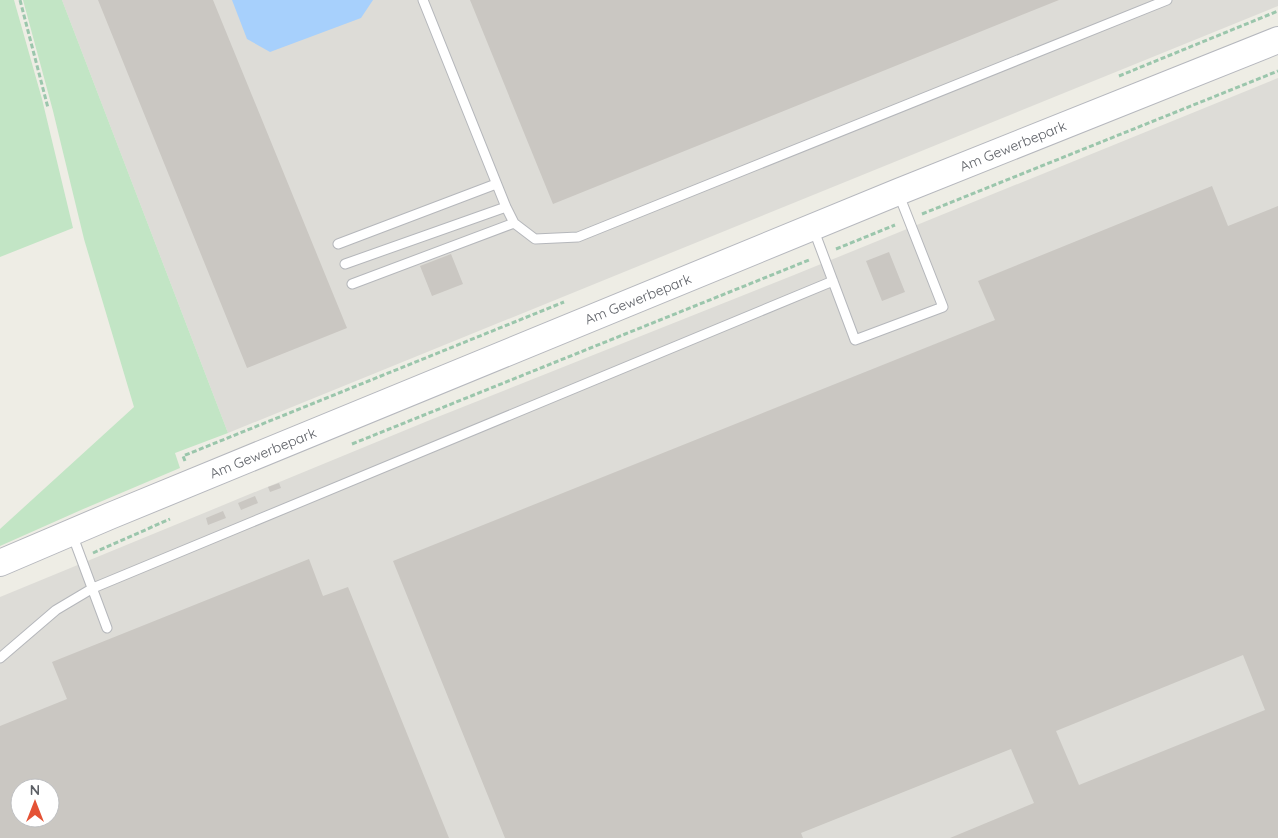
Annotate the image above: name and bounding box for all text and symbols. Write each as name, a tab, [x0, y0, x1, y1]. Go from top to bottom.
street label: Am Gewerbepark	[957, 116, 1069, 176]
street label: Am Gewerbepark	[582, 269, 694, 329]
street label: Am Gewerbepark	[207, 423, 319, 483]
north arrow	[10, 778, 60, 828]
text: N	[30, 781, 40, 799]

